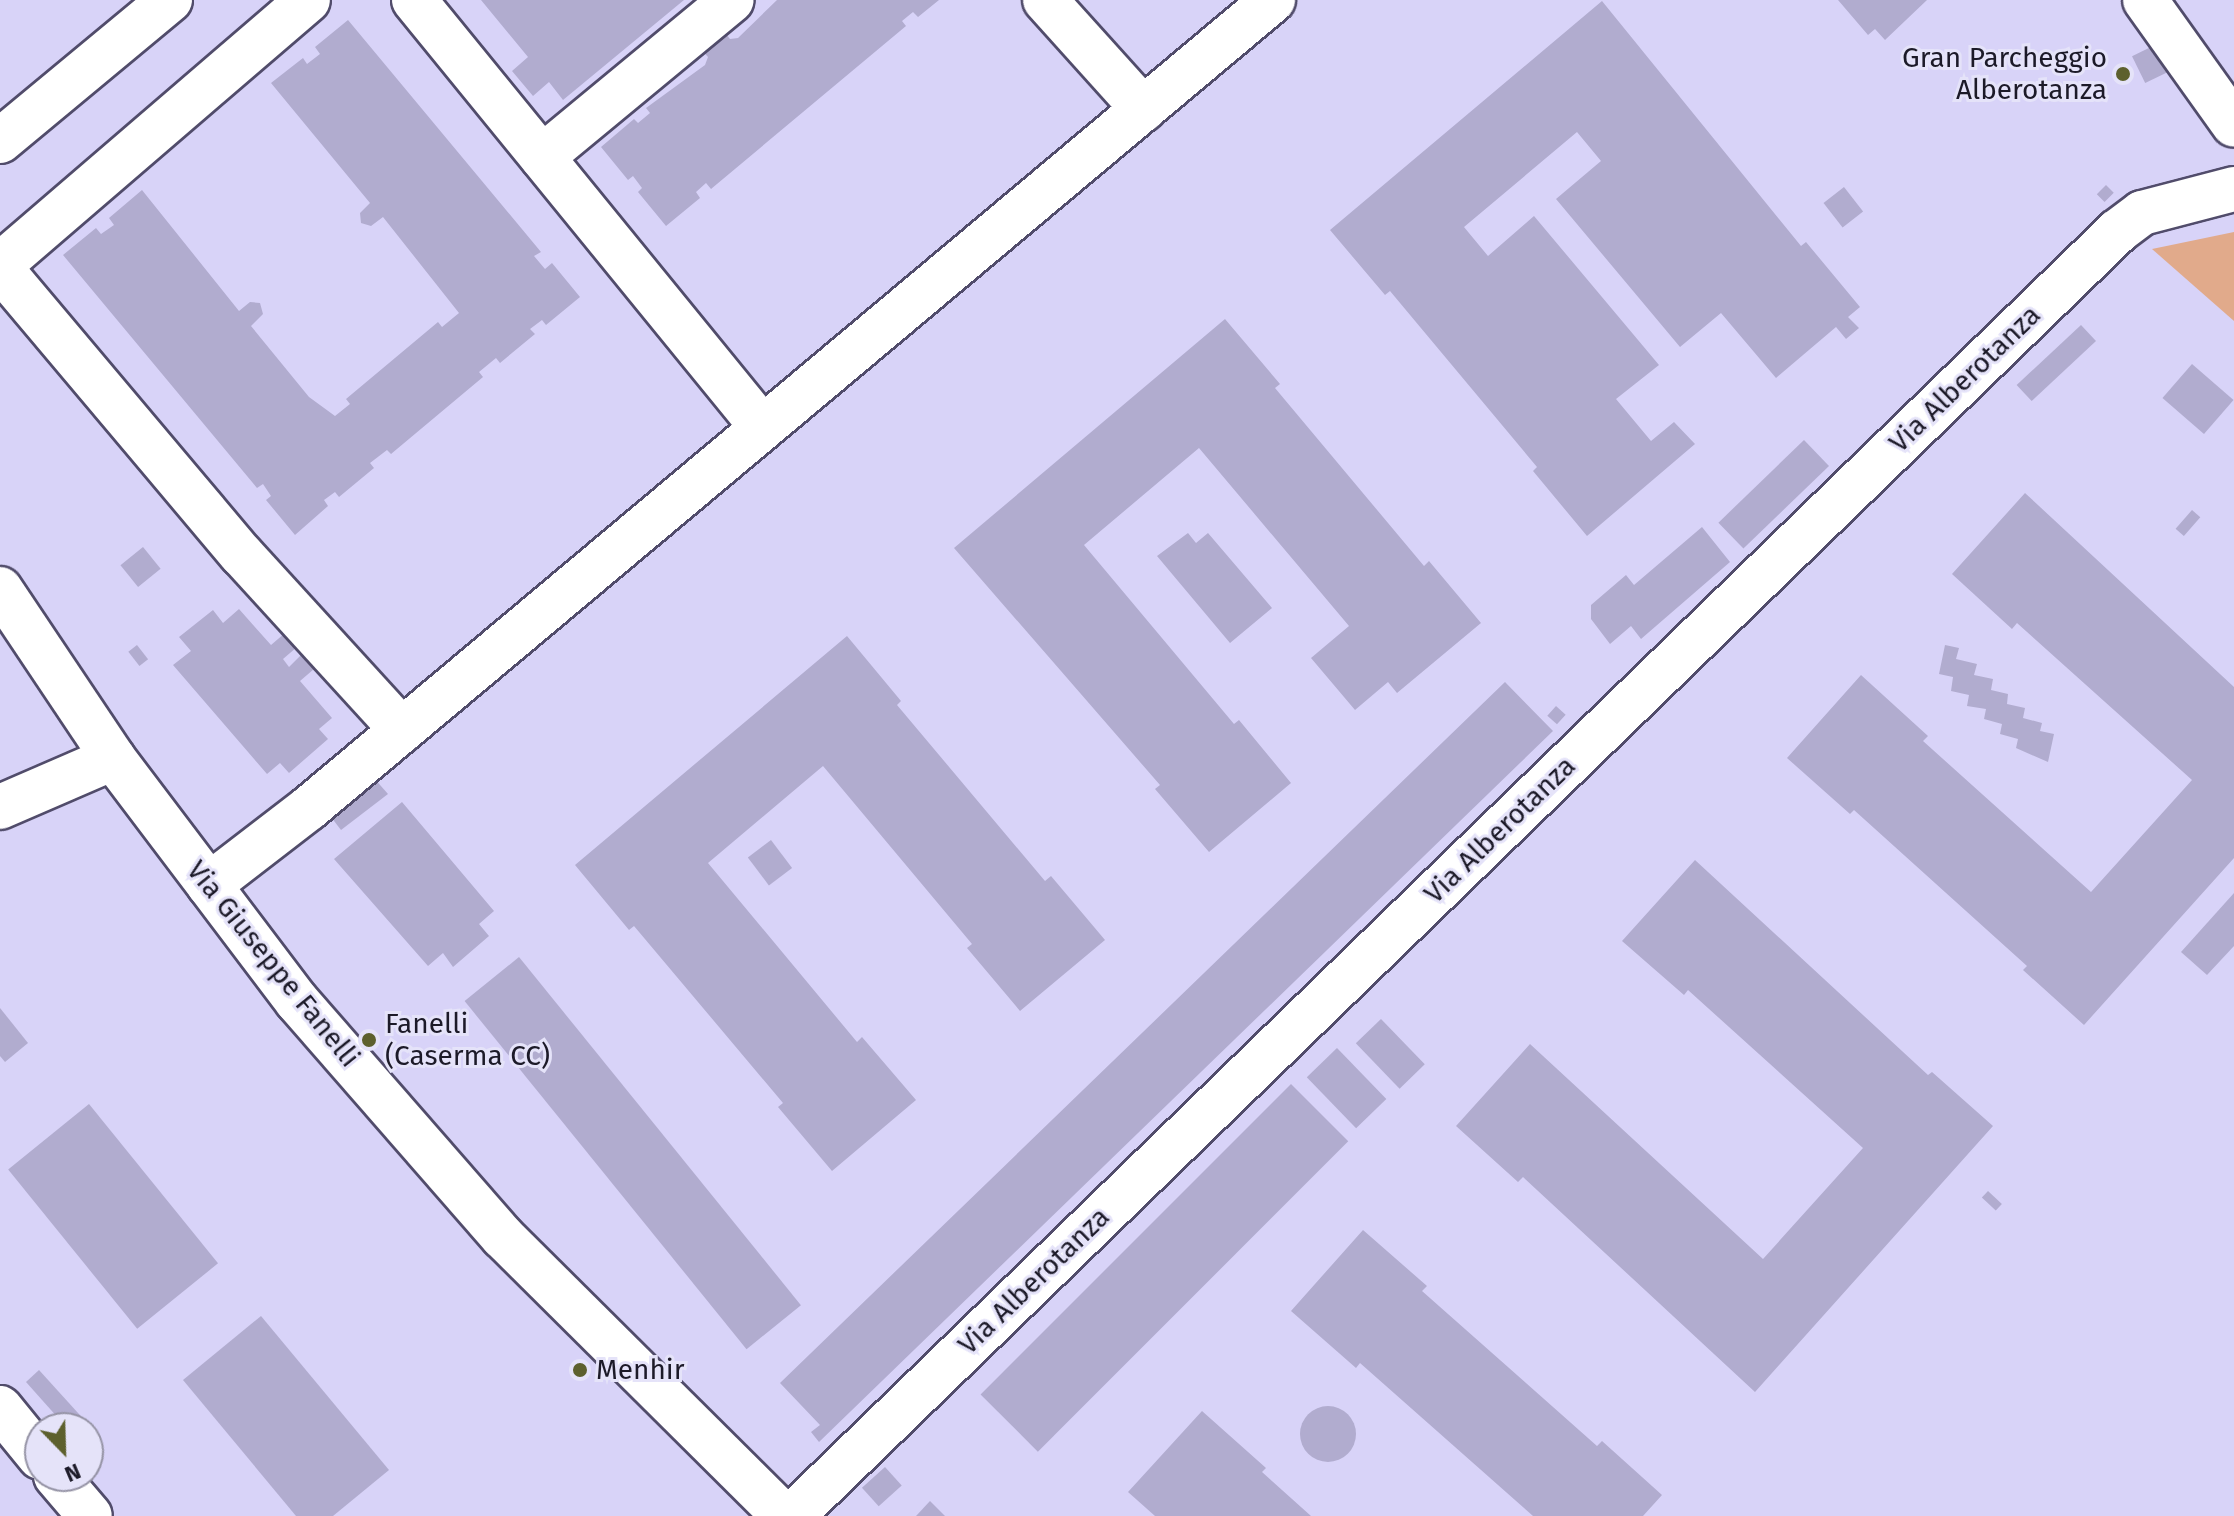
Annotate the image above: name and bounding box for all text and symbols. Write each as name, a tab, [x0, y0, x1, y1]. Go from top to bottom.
place label: Gran Parcheggio Alberotanza	[1902, 41, 2107, 107]
marker: Gran Parcheggio Alberotanza	[2114, 65, 2132, 83]
street label: Via Alberotanza	[1882, 298, 2048, 460]
street label: Via Alberotanza	[1417, 749, 1583, 911]
street label: Via Giuseppe Fanelli	[180, 854, 366, 1074]
place label: Fanelli (Caserma CC)	[385, 1007, 550, 1073]
marker: Fanelli (Caserma CC)	[360, 1031, 378, 1049]
street label: Via Alberotanza	[951, 1200, 1117, 1362]
place label: Menhir	[596, 1353, 685, 1387]
marker: Menhir	[571, 1361, 589, 1379]
north arrow	[24, 1412, 104, 1492]
text: N	[61, 1457, 85, 1488]

